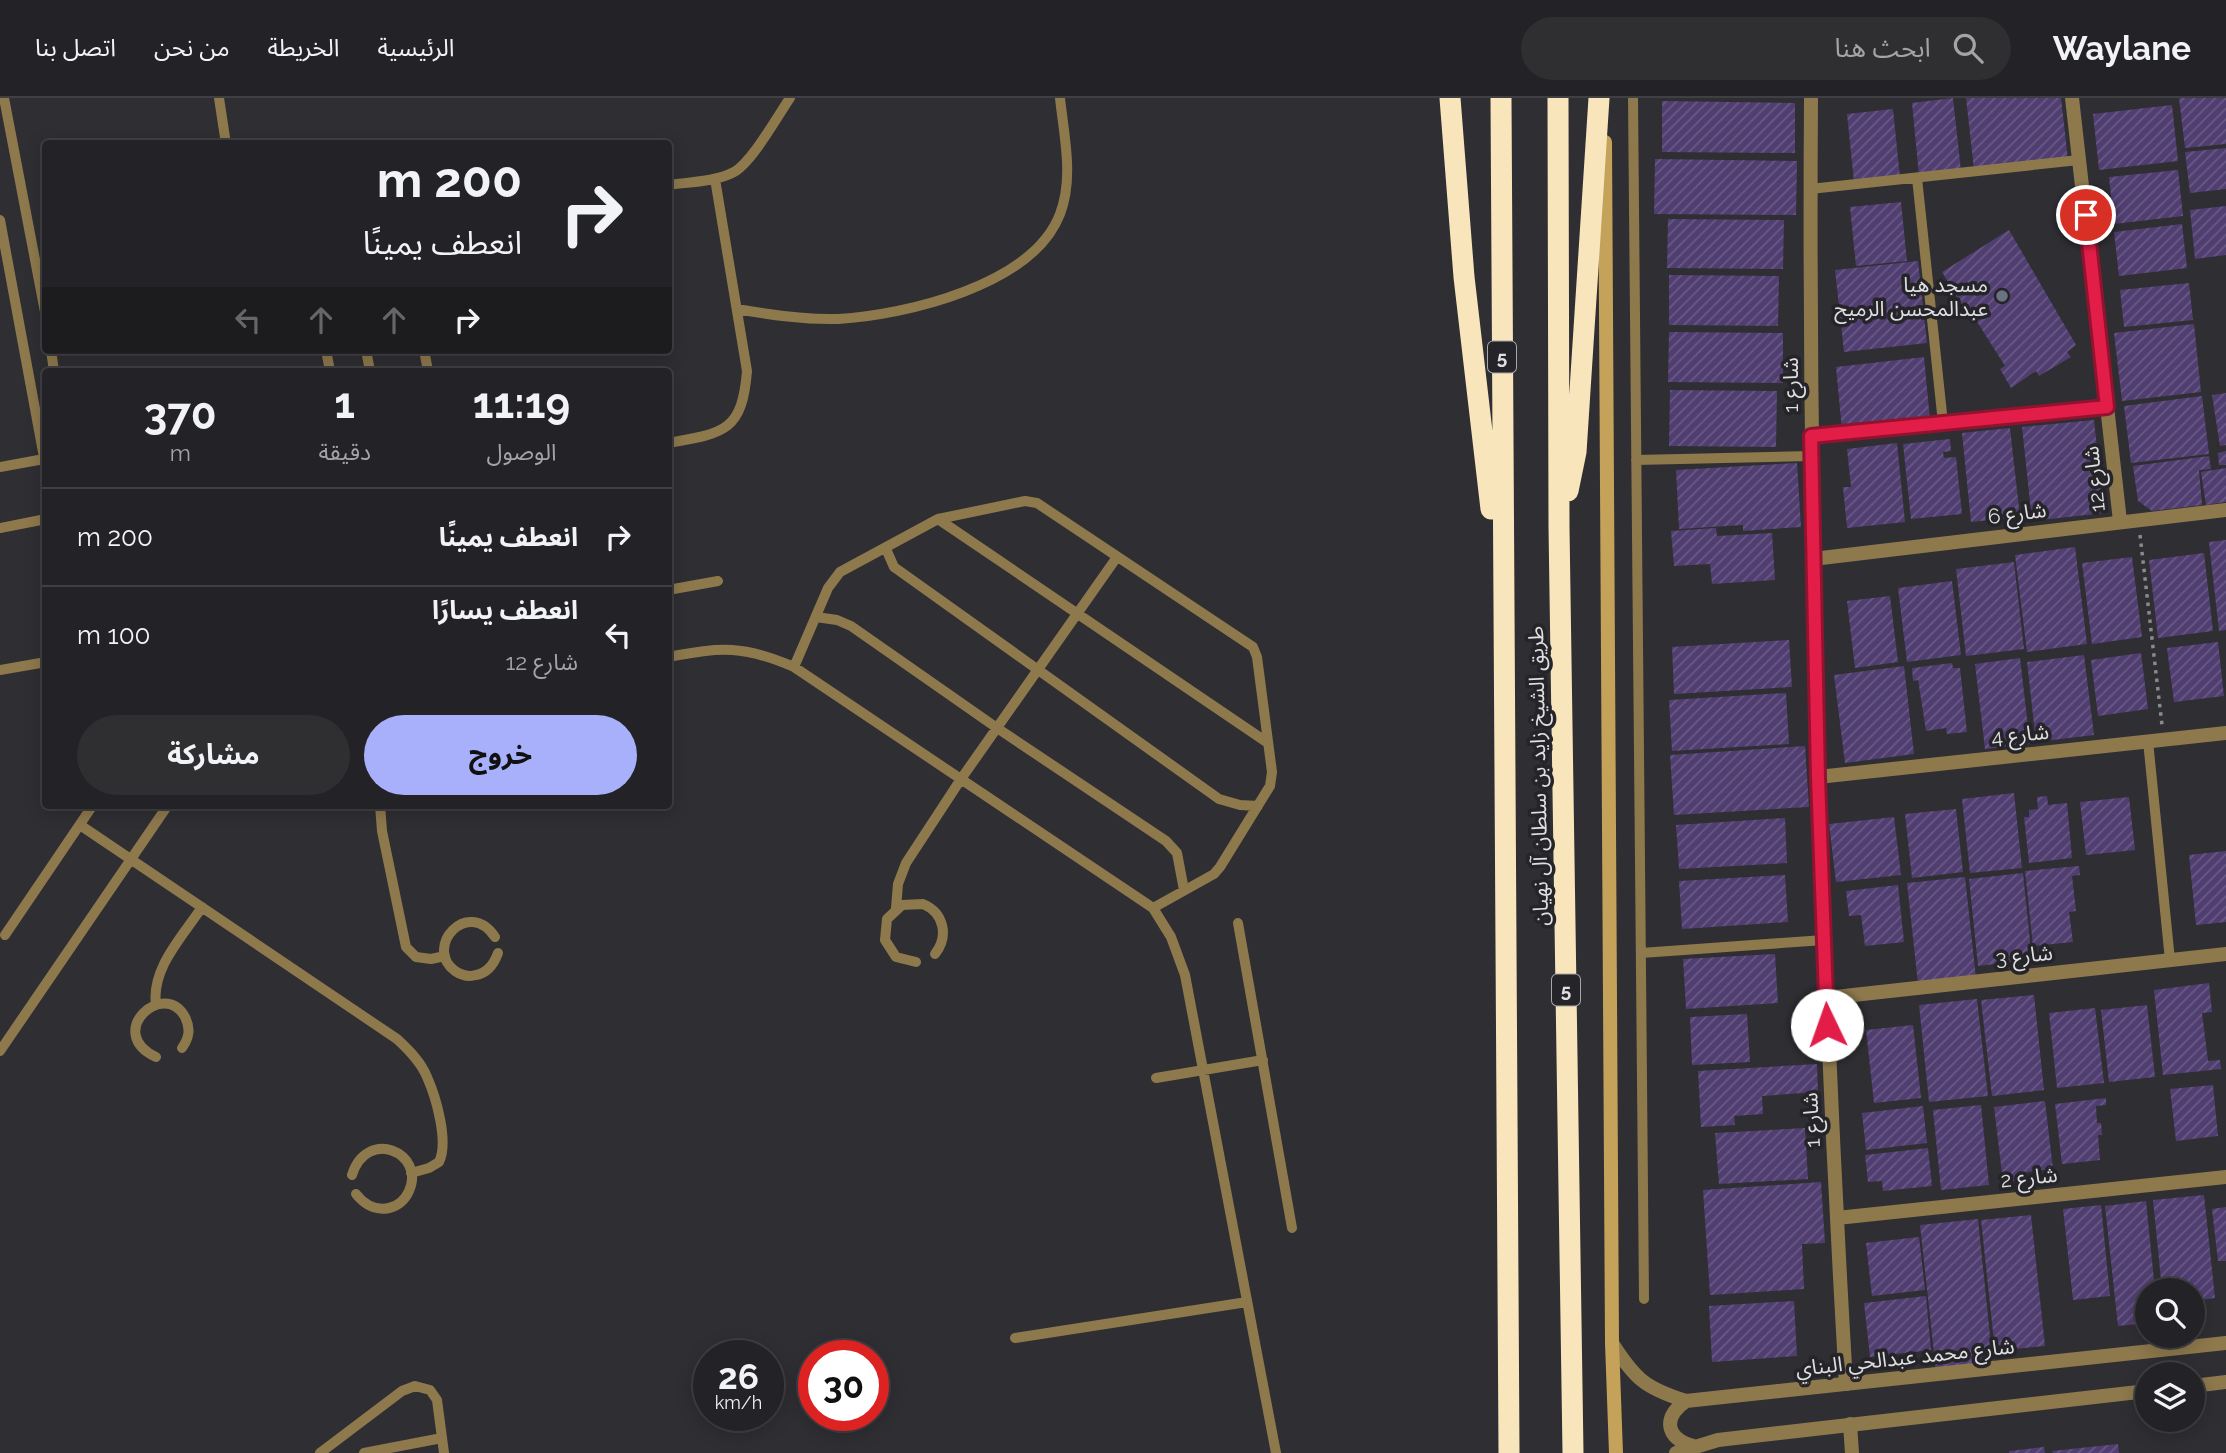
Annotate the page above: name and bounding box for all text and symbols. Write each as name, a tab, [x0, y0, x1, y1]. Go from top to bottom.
search box	[1521, 17, 2011, 80]
icon: search	[1949, 29, 1987, 67]
text: Waylane	[2053, 29, 2191, 68]
text: اتصل بنا	[35, 33, 116, 62]
text: من نحن	[154, 33, 230, 62]
text: الخريطة	[268, 33, 339, 62]
text: الرئيسية	[377, 33, 455, 62]
text: ابحث هنا	[1834, 33, 1931, 63]
text: 200 m	[377, 151, 522, 208]
icon: right	[546, 168, 637, 259]
pin	[2056, 185, 2116, 245]
icon: arrive	[2067, 196, 2105, 234]
text: انعطف يمينًا	[363, 224, 522, 261]
place label: مسجد هيا عبدالمحسن الرميح	[1834, 272, 1988, 324]
marker: مسجد هيا عبدالمحسن الرميح	[1994, 288, 2010, 304]
icon: left	[229, 301, 267, 339]
icon: ahead	[302, 301, 340, 339]
icon: ahead	[375, 301, 413, 339]
icon: right	[448, 301, 486, 339]
road number: 5	[1488, 342, 1516, 372]
street label: شارع 1	[1778, 357, 1806, 413]
text: 1	[334, 379, 355, 428]
text: 11:19	[473, 379, 570, 428]
text: 370	[144, 390, 217, 439]
text: دقيقة	[319, 438, 371, 465]
text: الوصول	[487, 438, 556, 465]
text: m	[170, 439, 191, 466]
street label: شارع 12	[2078, 444, 2113, 513]
street label: شارع 6	[1986, 497, 2048, 532]
icon: right	[599, 518, 637, 556]
text: 200 m	[77, 522, 153, 552]
text: انعطف يمينًا	[439, 522, 578, 552]
text: انعطف يسارًا	[432, 595, 578, 625]
icon: left	[599, 616, 637, 654]
text: 100 m	[77, 620, 151, 650]
street label: طريق الشيخ زايد بن سلطان آل نهيان	[1523, 626, 1556, 926]
text: شارع 12	[505, 648, 578, 675]
button: مشاركة	[77, 715, 350, 795]
button: خروج	[364, 715, 637, 795]
street label: شارع 4	[1990, 719, 2050, 752]
street label: شارع 3	[1994, 940, 2054, 973]
road number: 5	[1552, 974, 1580, 1006]
position arrow	[1790, 988, 1864, 1062]
street label: شارع 1	[1797, 1092, 1828, 1148]
street label: شارع 2	[1999, 1162, 2059, 1195]
map controls	[2135, 1278, 2205, 1432]
button: search	[2135, 1278, 2205, 1348]
street label: شارع محمد عبدالحي البناي	[1794, 1333, 2016, 1385]
speed limit sign: 30	[798, 1340, 889, 1431]
text: 26	[718, 1356, 759, 1397]
button: layers	[2135, 1362, 2205, 1432]
text: km/h	[715, 1392, 762, 1413]

